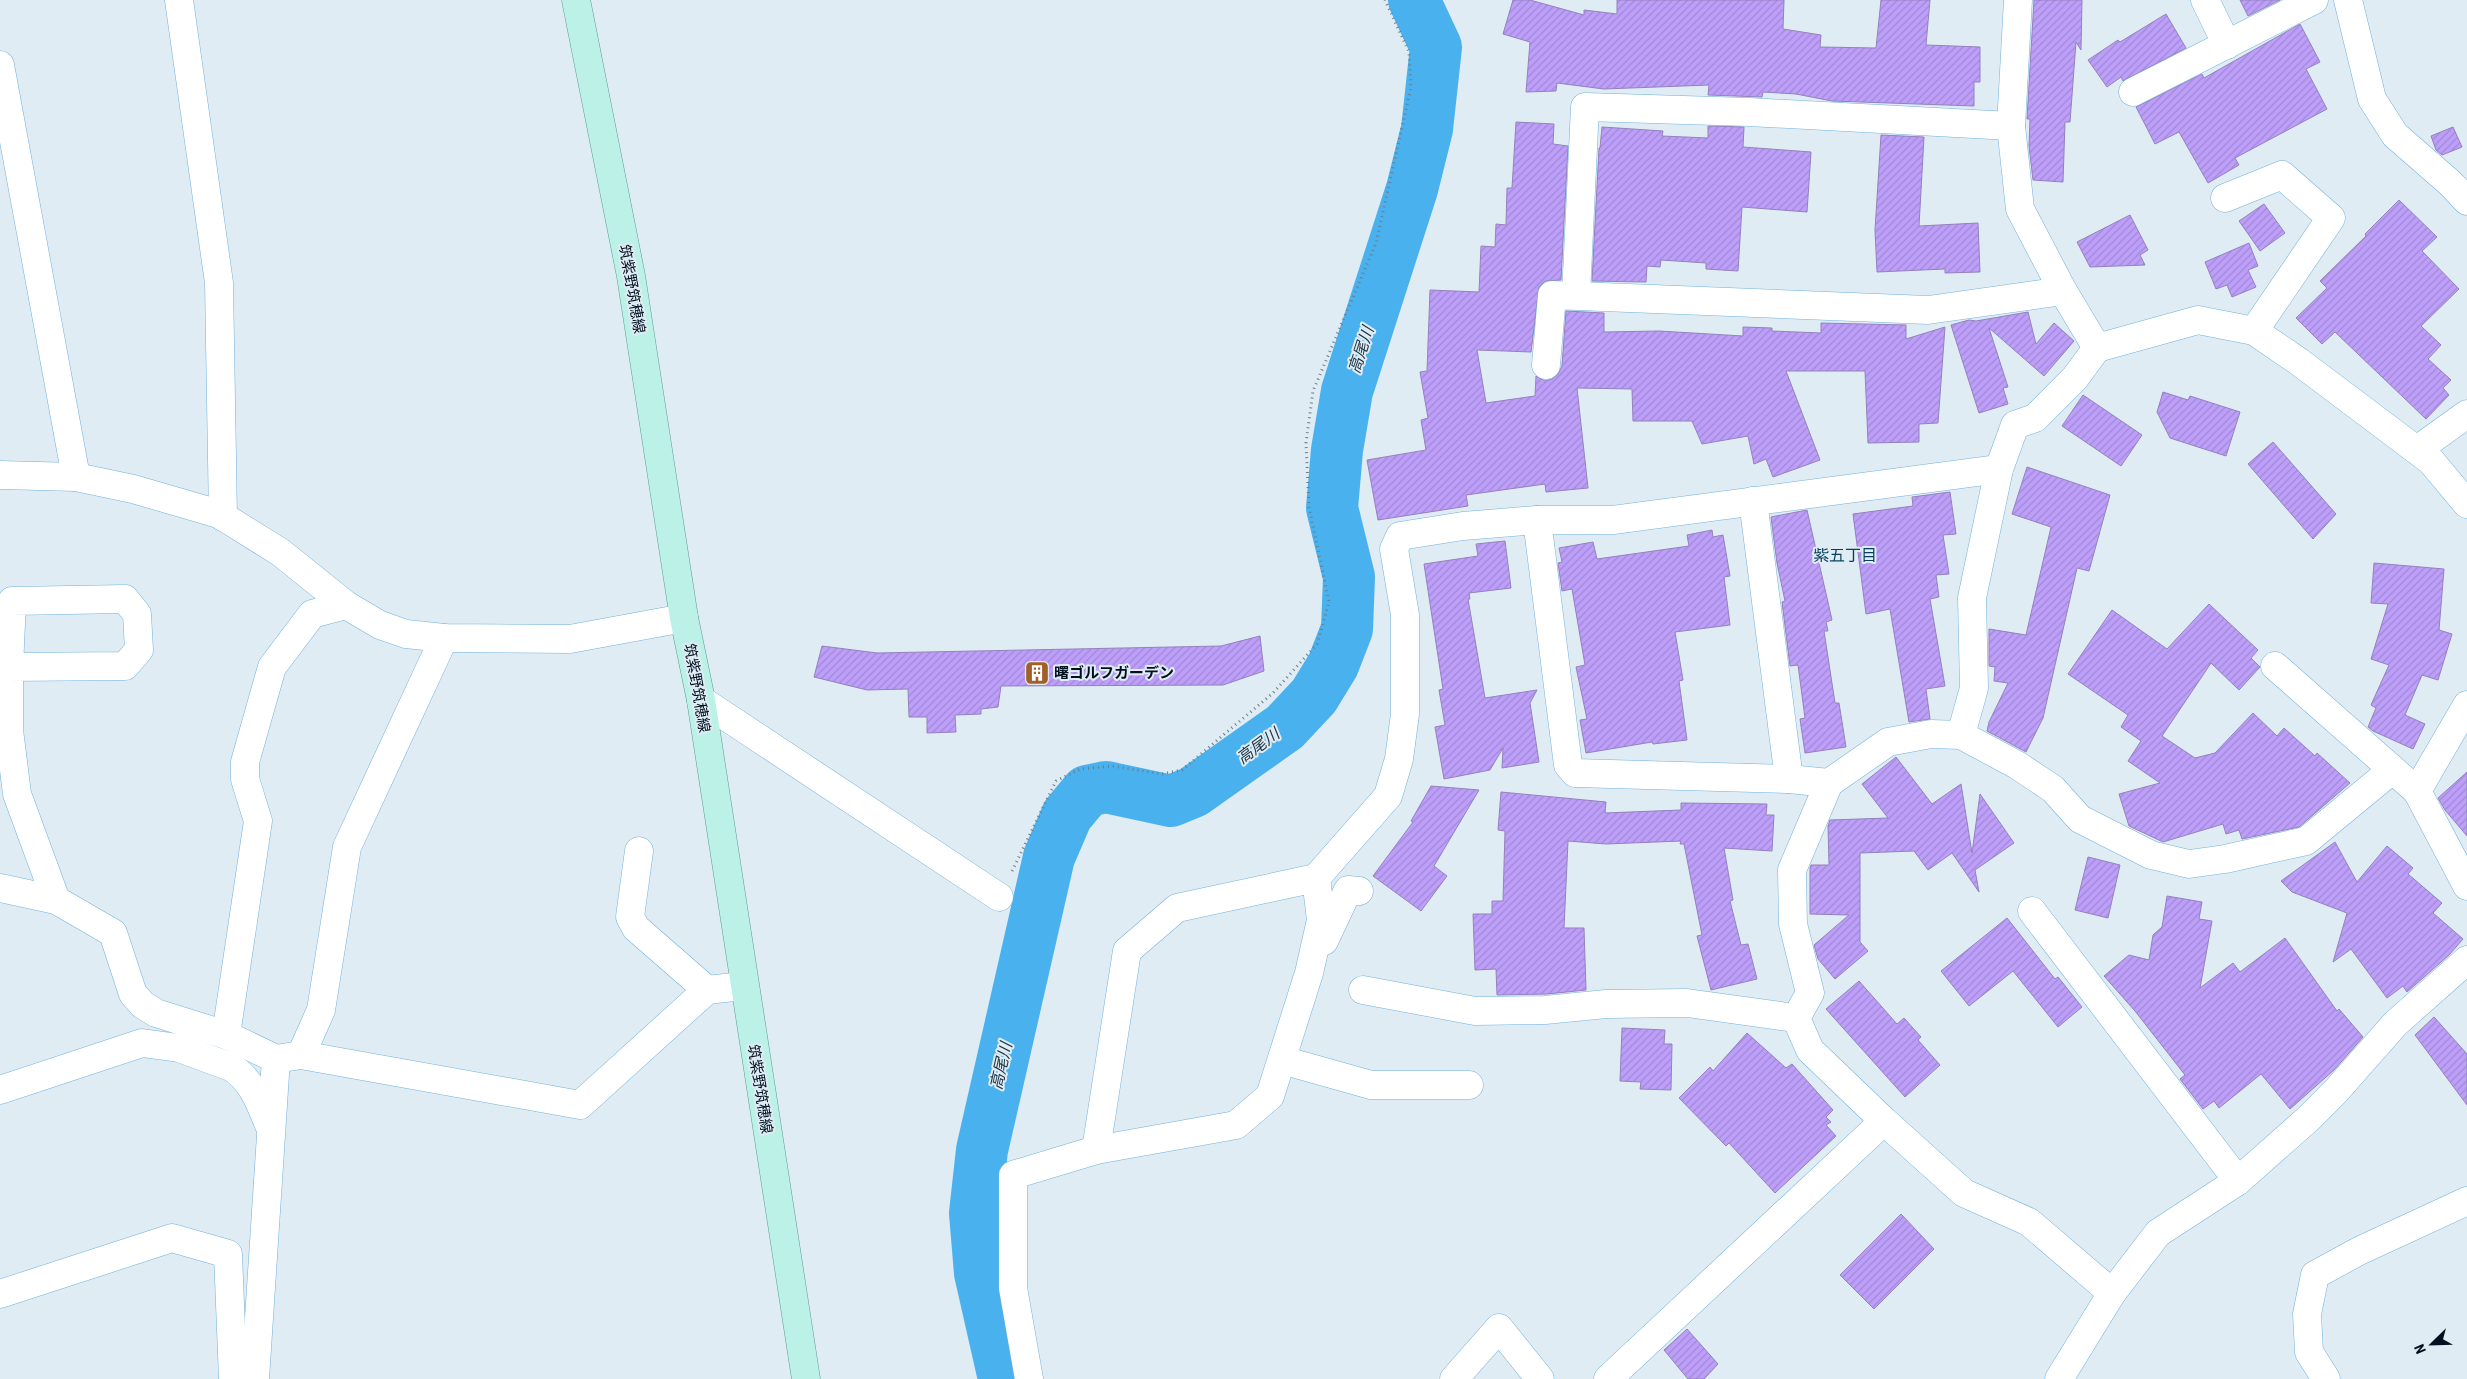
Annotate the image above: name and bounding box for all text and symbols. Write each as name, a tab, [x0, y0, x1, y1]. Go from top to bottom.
street label: 筑紫野筑穂線	[615, 243, 649, 335]
water label: 高尾川	[1345, 322, 1378, 376]
district label: 紫五丁目	[1813, 546, 1877, 565]
street label: 筑紫野筑穂線	[680, 642, 714, 734]
building icon: 曙ゴルフガーデン	[1024, 660, 1050, 686]
place label: 曙ゴルフガーデン	[1054, 664, 1174, 682]
water label: 高尾川	[1233, 723, 1285, 768]
water label: 高尾川	[986, 1039, 1016, 1092]
street label: 筑紫野筑穂線	[744, 1043, 776, 1135]
north arrow	[2407, 1319, 2457, 1369]
text: N	[2411, 1342, 2429, 1356]

